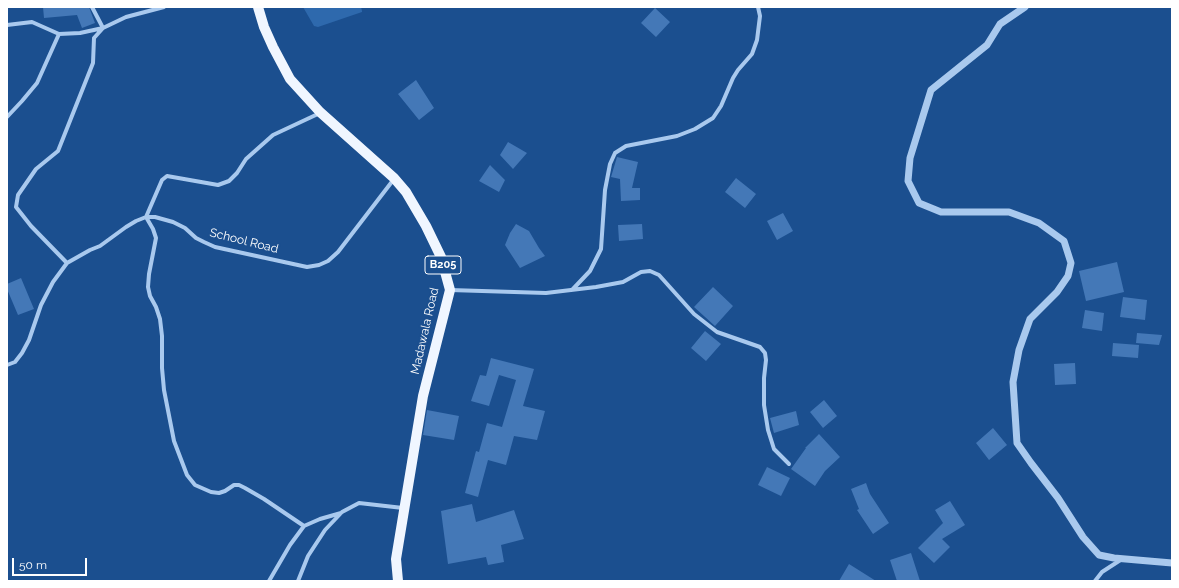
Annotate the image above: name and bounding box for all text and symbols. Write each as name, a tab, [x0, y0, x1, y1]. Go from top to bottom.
street label: School Road	[208, 226, 280, 256]
road number: B205	[425, 256, 461, 274]
street label: Madawala Road	[408, 286, 442, 376]
scale bar	[14, 550, 89, 576]
text: 50 m	[19, 558, 47, 572]

